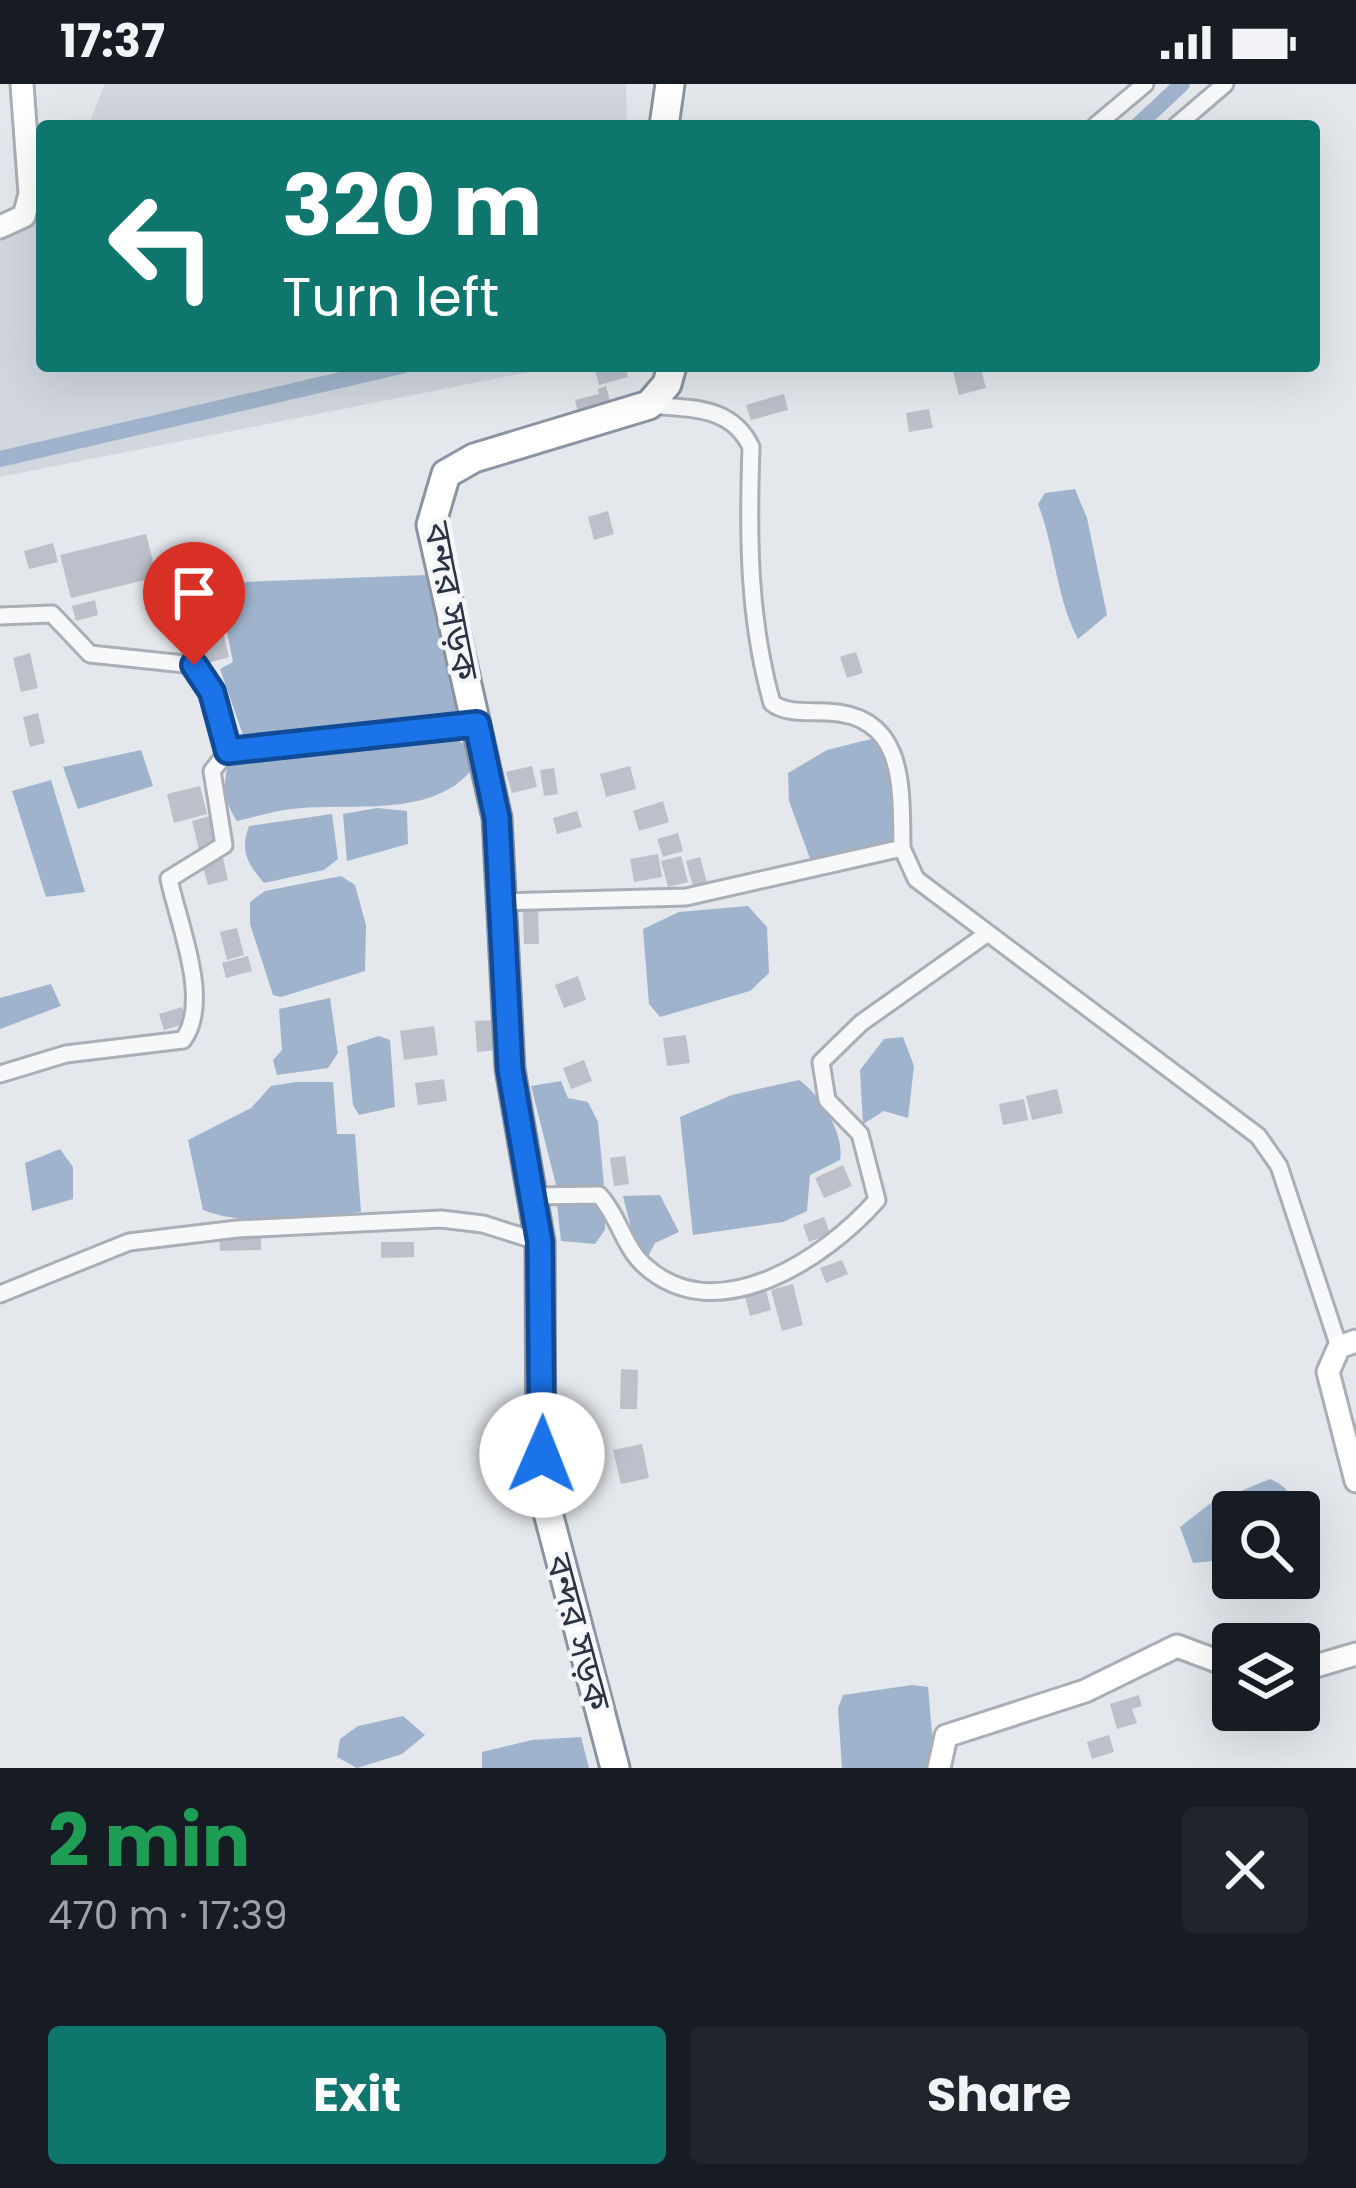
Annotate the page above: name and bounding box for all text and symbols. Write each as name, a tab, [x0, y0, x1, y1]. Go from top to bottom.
text: 17:37	[60, 10, 165, 73]
text: 320 m	[282, 147, 542, 264]
icon: left	[84, 168, 240, 324]
text: Turn left	[282, 259, 499, 335]
street label: বন্দর সড়ক	[411, 517, 492, 686]
pin	[143, 542, 245, 665]
icon: arrive	[161, 560, 227, 626]
position arrow	[479, 1392, 605, 1518]
map controls	[1212, 1491, 1320, 1731]
button: search	[1212, 1491, 1320, 1599]
street label: বন্দর সড়ক	[533, 1547, 624, 1717]
button: layers	[1212, 1623, 1320, 1731]
text: 2 min	[48, 1790, 250, 1891]
button: close	[1182, 1807, 1308, 1933]
text: 470 m · 17:39	[48, 1888, 288, 1943]
button: Exit	[48, 2026, 666, 2164]
button: Share	[690, 2026, 1308, 2164]

